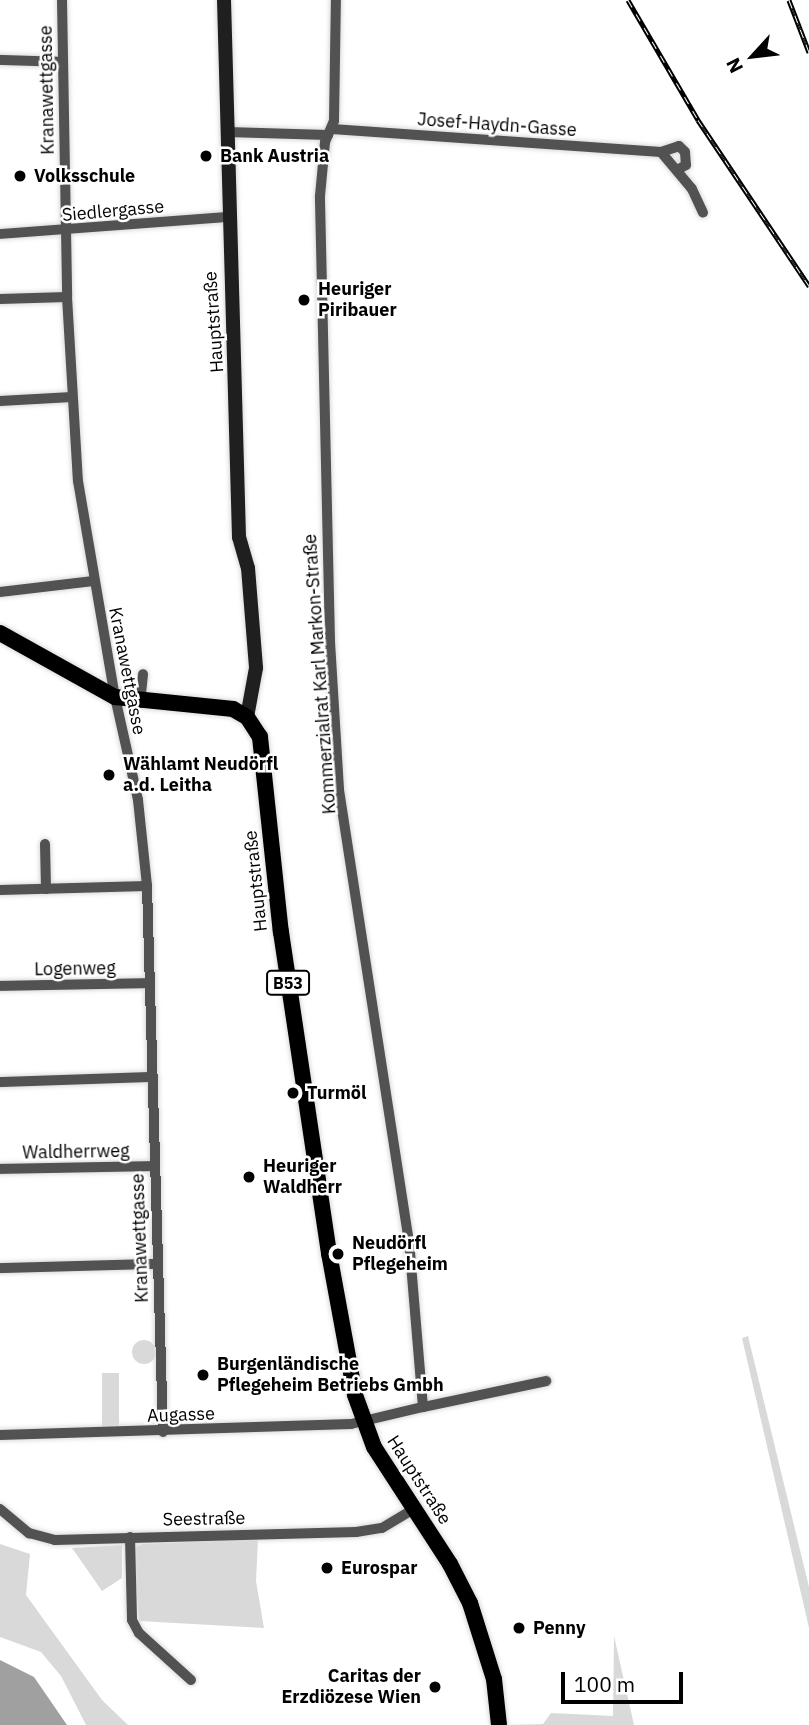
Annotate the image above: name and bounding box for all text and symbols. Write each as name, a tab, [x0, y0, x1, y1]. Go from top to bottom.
north arrow	[718, 21, 788, 91]
street label: Kranawettgasse	[35, 25, 59, 155]
text: N	[720, 54, 748, 77]
street label: Josef-Haydn-Gasse	[417, 109, 577, 141]
place label: Bank Austria	[220, 145, 329, 167]
marker: Bank Austria	[198, 148, 214, 164]
place label: Volksschule	[34, 165, 135, 187]
marker: Volksschule	[12, 168, 28, 184]
street label: Siedlergasse	[61, 196, 165, 226]
street label: Hauptstraße	[200, 271, 228, 373]
place label: Heuriger Piribauer	[318, 279, 397, 322]
marker: Heuriger Piribauer	[296, 292, 312, 308]
street label: Kommerzialrat Karl Markon-Straße	[299, 533, 341, 815]
street label: Kranawettgasse	[104, 605, 150, 737]
place label: Wählamt Neudörfl a.d. Leitha	[123, 754, 278, 796]
marker: Wählamt Neudörfl a.d. Leitha	[101, 767, 117, 783]
street label: Hauptstraße	[240, 829, 272, 933]
street label: Logenweg	[34, 957, 116, 981]
road number: B53	[265, 970, 311, 995]
place label: Turmöl	[307, 1082, 366, 1104]
marker: Turmöl	[285, 1085, 301, 1101]
street label: Waldherrweg	[22, 1140, 130, 1164]
place label: Heuriger Waldherr	[263, 1156, 342, 1198]
marker: Heuriger Waldherr	[241, 1169, 257, 1185]
street label: Kranawettgasse	[127, 1173, 153, 1303]
place label: Neudörfl Pflegeheim	[352, 1233, 448, 1276]
marker: Neudörfl Pflegeheim	[330, 1246, 346, 1262]
place label: Burgenländische Pflegeheim Betriebs Gmbh	[217, 1354, 444, 1396]
marker: Burgenländische Pflegeheim Betriebs Gmbh	[195, 1367, 211, 1383]
street label: Augasse	[147, 1403, 215, 1427]
street label: Hauptstraße	[382, 1431, 456, 1529]
street label: Seestraße	[162, 1507, 246, 1531]
place label: Eurospar	[341, 1557, 418, 1579]
marker: Eurospar	[319, 1560, 335, 1576]
place label: Penny	[533, 1617, 585, 1639]
marker: Penny	[511, 1620, 527, 1636]
scale bar	[564, 1658, 686, 1702]
place label: Caritas der Erzdiözese Wien	[281, 1666, 421, 1708]
text: 100 m	[574, 1670, 635, 1698]
marker: Caritas der Erzdiözese Wien	[427, 1679, 443, 1695]

